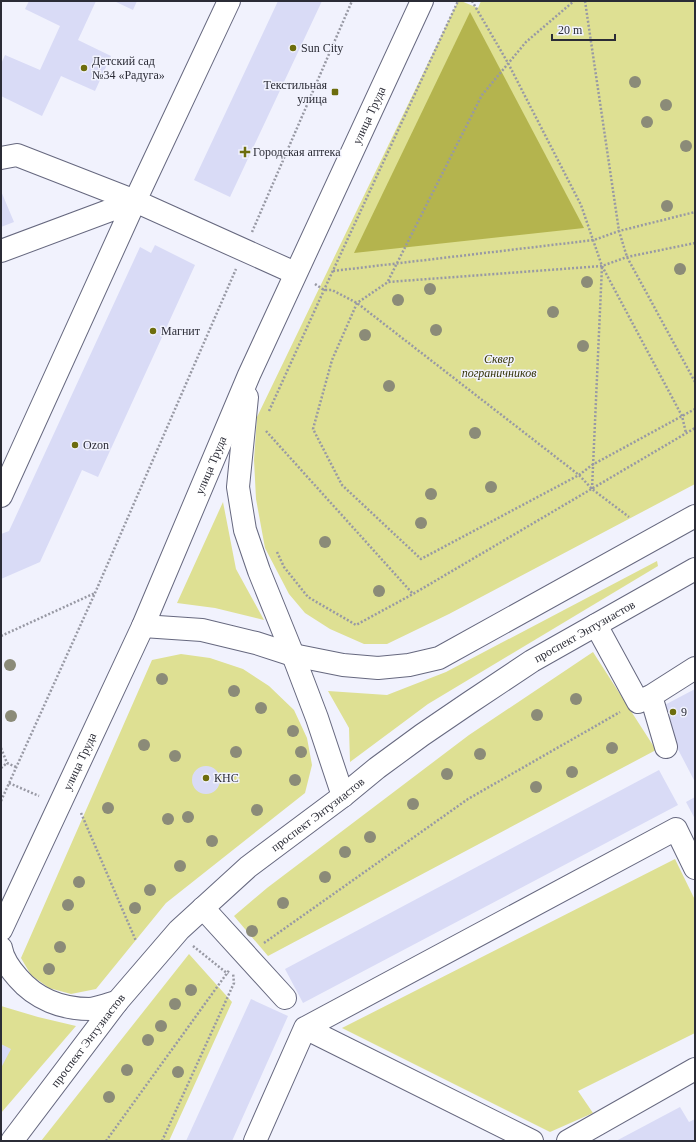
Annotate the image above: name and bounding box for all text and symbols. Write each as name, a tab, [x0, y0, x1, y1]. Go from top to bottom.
scale bar	[552, 16, 615, 42]
text: 20 m	[558, 23, 583, 37]
place label: Sun City	[301, 41, 343, 55]
marker: Sun City	[288, 43, 298, 53]
place label: Детский сад №34 «Радуга»	[92, 54, 165, 82]
marker: Детский сад №34 «Радуга»	[79, 63, 89, 73]
place label: Текстильная улица	[264, 78, 328, 106]
street label: улица Труда	[350, 84, 389, 147]
marker: Текстильная улица	[330, 87, 340, 97]
place label: Городская аптека	[253, 145, 341, 159]
marker: Городская аптека	[240, 147, 250, 157]
place label: Магнит	[161, 324, 201, 338]
marker: Магнит	[148, 326, 158, 336]
park label: Сквер пограничников	[462, 352, 536, 380]
street label: улица Труда	[192, 433, 230, 497]
place label: Ozon	[83, 438, 109, 452]
marker: Ozon	[70, 440, 80, 450]
street label: проспект Энтузиастов	[532, 597, 638, 665]
place label: 9	[681, 705, 687, 719]
marker: 9	[668, 707, 678, 717]
street label: улица Труда	[60, 730, 99, 793]
place label: КНС	[214, 771, 239, 785]
marker: КНС	[201, 773, 211, 783]
street label: проспект Энтузиастов	[268, 774, 367, 854]
street label: проспект Энтузиастов	[48, 991, 128, 1090]

